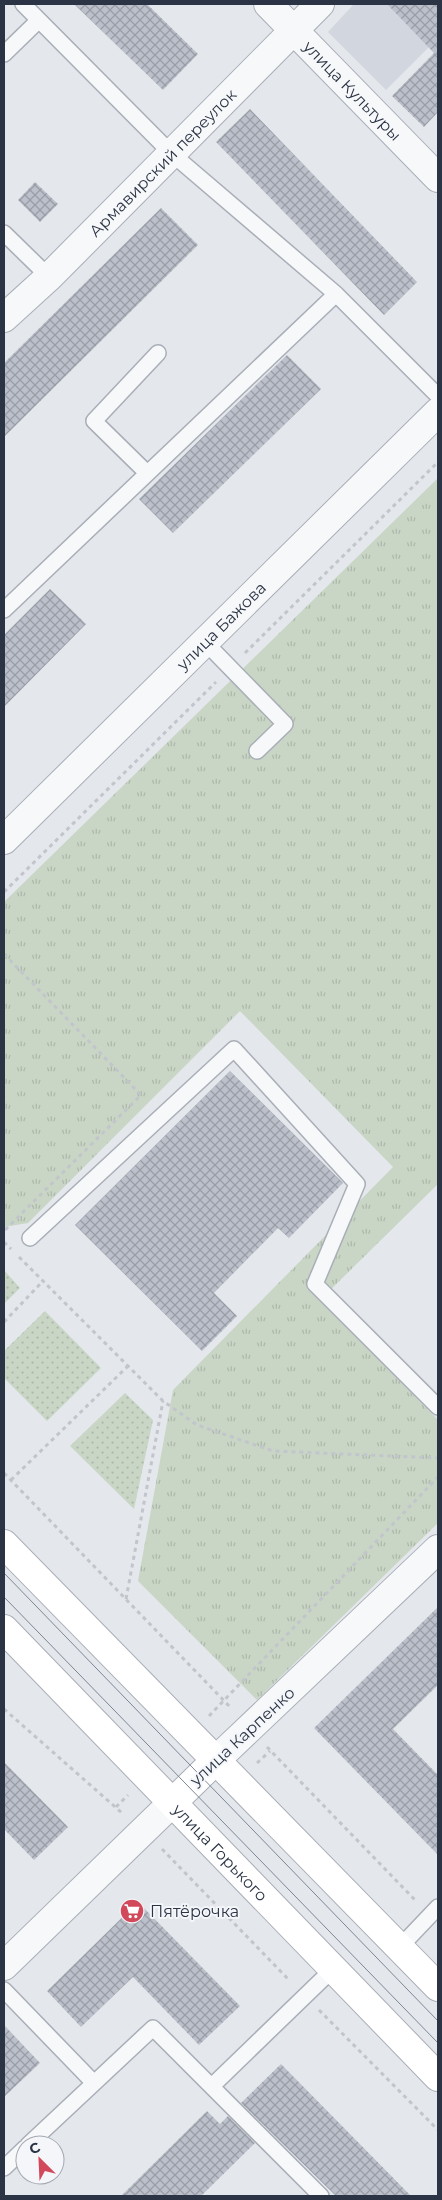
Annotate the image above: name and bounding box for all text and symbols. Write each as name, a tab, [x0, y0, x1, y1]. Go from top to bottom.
street label: улица Культуры	[299, 36, 405, 145]
street label: Армавирский переулок	[85, 85, 241, 241]
street label: улица Бажова	[172, 578, 270, 675]
street label: улица Карпенко	[185, 1683, 299, 1790]
street label: улица Горького	[168, 1799, 271, 1905]
supermarket icon: Пятёрочка	[119, 1898, 145, 1924]
place label: Пятёрочка	[150, 1902, 239, 1921]
north arrow	[15, 2135, 65, 2185]
text: С	[26, 2138, 43, 2158]

